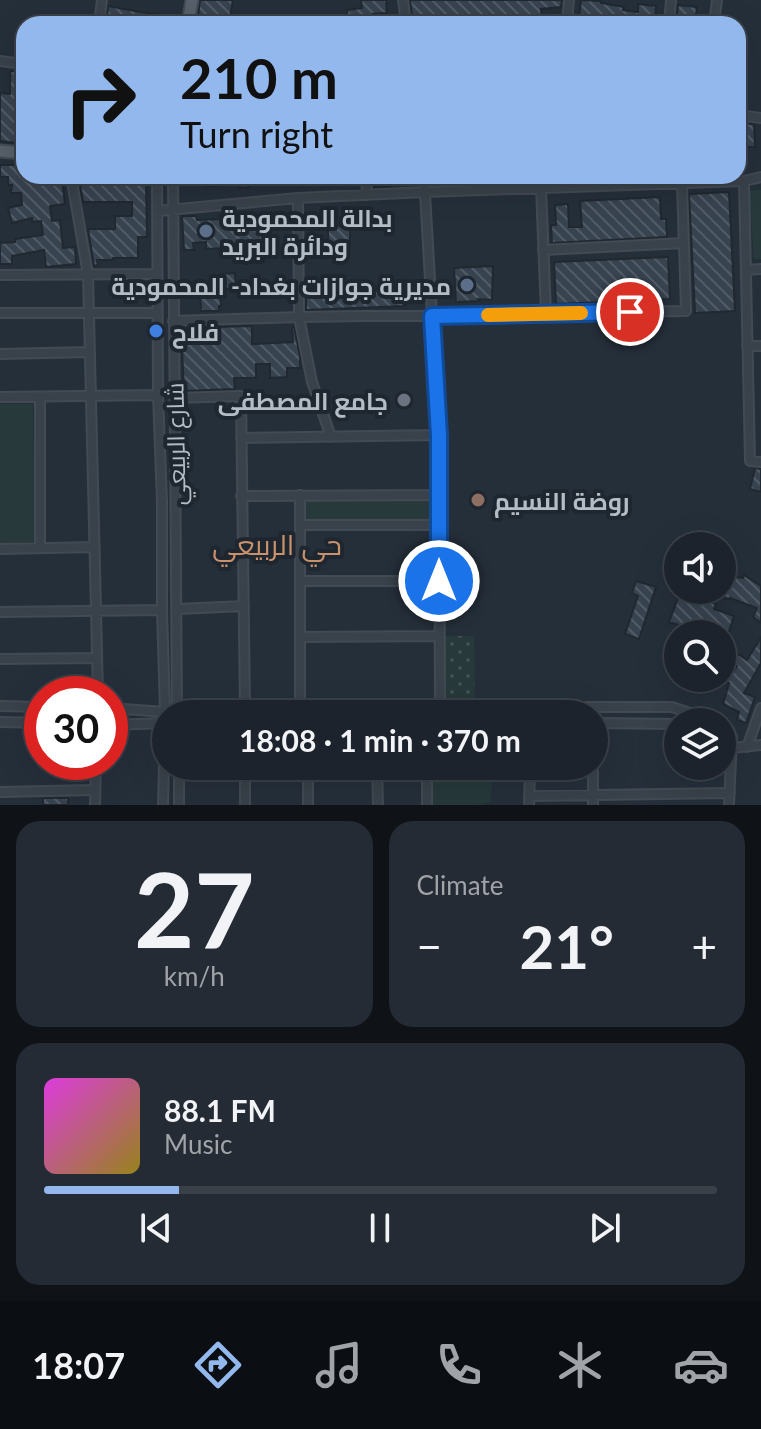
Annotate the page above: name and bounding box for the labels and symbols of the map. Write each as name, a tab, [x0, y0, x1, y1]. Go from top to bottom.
place label: بدالة المحمودية ودائرة البريد	[222, 203, 392, 261]
marker: بدالة المحمودية ودائرة البريد	[197, 222, 215, 240]
place label: مديرية جوازات بغداد- المحمودية	[111, 271, 451, 301]
marker: مديرية جوازات بغداد- المحمودية	[458, 276, 476, 294]
pin	[596, 278, 664, 346]
place label: فلاح	[172, 317, 219, 349]
marker: فلاح	[147, 322, 165, 340]
street label: شارع الربيعي	[159, 382, 197, 506]
place label: جامع المصطفى	[218, 386, 388, 418]
marker: جامع المصطفى	[395, 391, 413, 409]
place label: روضة النسيم	[494, 486, 630, 518]
marker: روضة النسيم	[469, 491, 487, 509]
district label: حي الربيعي	[212, 527, 342, 567]
position arrow	[397, 539, 481, 623]
speed limit sign: 30	[24, 676, 128, 780]

